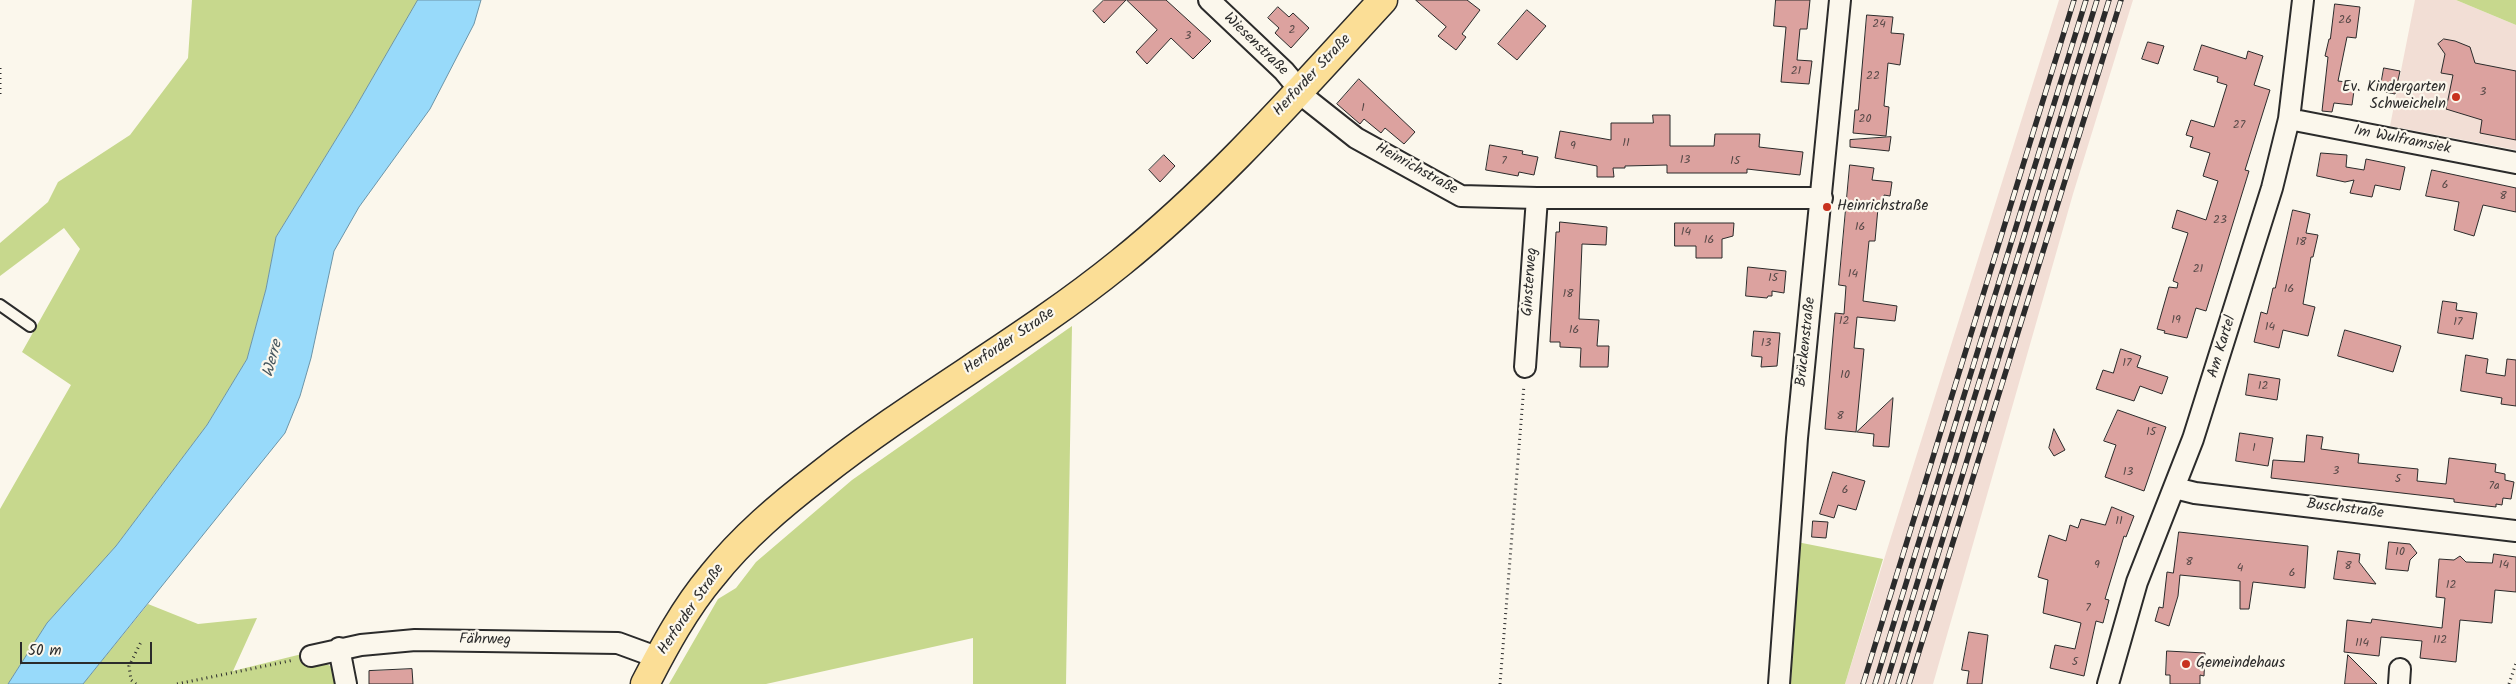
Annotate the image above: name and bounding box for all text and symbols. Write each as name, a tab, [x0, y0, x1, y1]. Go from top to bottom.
street label: Wiesenstraße	[1219, 10, 1291, 80]
house number: 26	[2338, 14, 2352, 28]
house number: 24	[1872, 18, 1886, 32]
house number: 2	[1289, 24, 1295, 38]
house number: 3	[1185, 30, 1191, 44]
street label: Herforder Straße	[1270, 31, 1356, 121]
house number: 21	[1791, 65, 1801, 79]
house number: 22	[1866, 70, 1880, 84]
place label: Ev. Kindergarten Schweicheln	[2342, 79, 2446, 114]
house number: 3	[2480, 86, 2486, 100]
marker: Ev. Kindergarten Schweicheln	[2450, 91, 2462, 103]
house number: 1	[1361, 102, 1365, 116]
house number: 20	[1859, 113, 1871, 127]
house number: 27	[2233, 119, 2245, 133]
street label: Im Wulframsiek	[2352, 123, 2452, 159]
house number: 11	[1622, 137, 1630, 151]
street label: Heinrichstraße	[1372, 140, 1460, 200]
house number: 9	[1570, 140, 1576, 154]
house number: 13	[1680, 154, 1690, 168]
house number: 7	[1501, 155, 1507, 169]
house number: 15	[1730, 155, 1740, 169]
house number: 6	[2442, 179, 2448, 193]
house number: 8	[2499, 190, 2507, 204]
place label: Heinrichstraße	[1837, 198, 1928, 216]
marker: Heinrichstraße	[1821, 201, 1833, 213]
house number: 23	[2213, 214, 2227, 228]
house number: 16	[1855, 221, 1865, 235]
house number: 14	[1681, 226, 1691, 240]
house number: 16	[1704, 234, 1714, 248]
house number: 18	[2296, 236, 2306, 250]
street label: Ginsterweg	[1520, 247, 1542, 317]
house number: 21	[2193, 263, 2203, 277]
house number: 14	[1848, 268, 1858, 282]
house number: 15	[1768, 272, 1778, 286]
house number: 16	[2284, 283, 2294, 297]
house number: 18	[1563, 288, 1573, 302]
street label: Brückenstraße	[1793, 296, 1821, 388]
street label: Herforder Straße	[961, 305, 1059, 379]
house number: 19	[2171, 314, 2181, 328]
street label: Am Kartel	[2205, 314, 2241, 380]
house number: 12	[1839, 315, 1849, 329]
house number: 17	[2453, 316, 2463, 330]
house number: 14	[2265, 321, 2275, 335]
house number: 16	[1569, 324, 1579, 338]
house number: 13	[1761, 337, 1771, 351]
water label: Werre	[260, 338, 288, 380]
house number: 17	[2122, 357, 2132, 371]
house number: 10	[1840, 369, 1850, 383]
house number: 12	[2258, 380, 2268, 394]
house number: 8	[1836, 410, 1844, 424]
house number: 15	[2146, 426, 2156, 440]
house number: 1	[2252, 442, 2256, 456]
house number: 3	[2333, 465, 2339, 479]
house number: 13	[2123, 466, 2133, 480]
house number: 5	[2395, 473, 2401, 487]
house number: 7a	[2488, 480, 2500, 494]
house number: 6	[1842, 484, 1848, 498]
street label: Buschstraße	[2305, 496, 2385, 524]
house number: 11	[2115, 515, 2123, 529]
house number: 10	[2395, 546, 2405, 560]
house number: 8	[2185, 556, 2193, 570]
house number: 9	[2094, 559, 2100, 573]
house number: 14	[2499, 559, 2509, 573]
house number: 8	[2344, 560, 2352, 574]
street label: Herforder Straße	[655, 561, 729, 659]
house number: 4	[2237, 562, 2243, 576]
house number: 6	[2289, 567, 2295, 581]
house number: 12	[2446, 579, 2456, 593]
house number: 7	[2085, 602, 2091, 616]
scale bar	[22, 632, 155, 664]
street label: Fährweg	[459, 632, 511, 650]
house number: 112	[2433, 634, 2447, 648]
house number: 114	[2355, 637, 2369, 651]
text: 50 m	[28, 639, 62, 663]
place label: Gemeindehaus	[2196, 655, 2285, 673]
house number: 5	[2072, 656, 2078, 670]
marker: Gemeindehaus	[2180, 658, 2192, 670]

